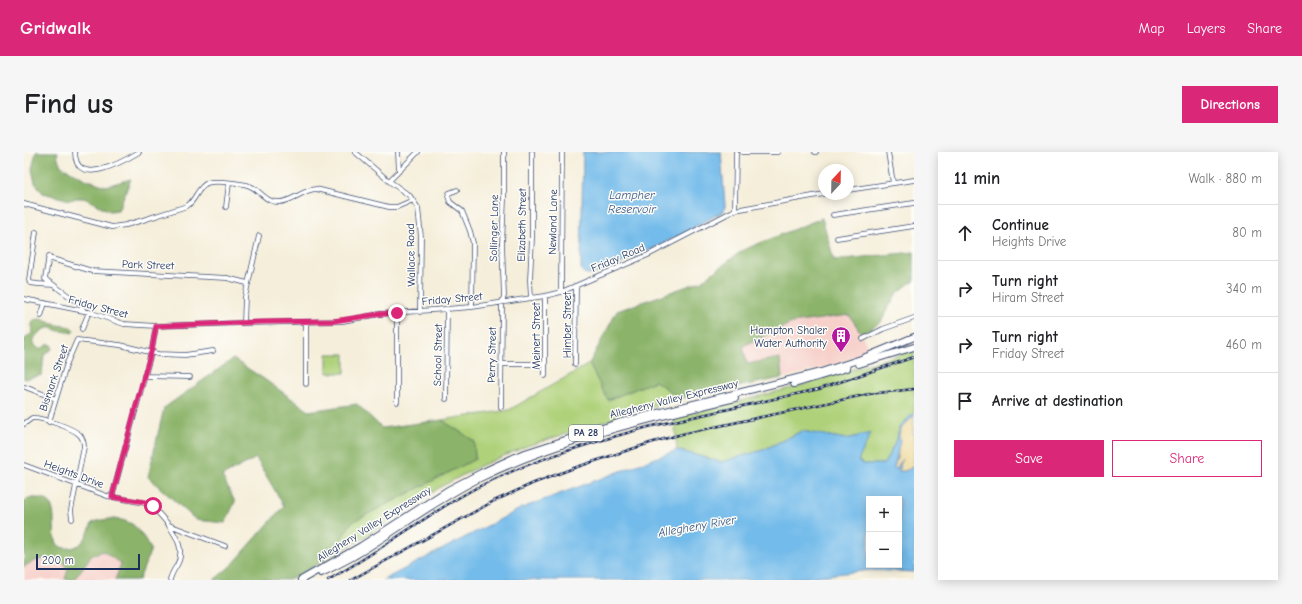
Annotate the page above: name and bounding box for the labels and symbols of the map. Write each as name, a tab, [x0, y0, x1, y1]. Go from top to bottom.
north arrow	[818, 164, 854, 200]
street label: Elizabeth Street	[515, 187, 529, 262]
water label: Lampher Reservoir	[608, 188, 657, 216]
street label: Newland Lane	[546, 189, 560, 255]
street label: Sollinger Lane	[487, 194, 501, 262]
street label: Wallace Road	[404, 223, 418, 287]
street label: Friday Road	[589, 241, 647, 275]
street label: Park Street	[122, 258, 175, 272]
street label: Friday Street	[421, 290, 484, 308]
street label: Himber Street	[561, 291, 574, 358]
street label: Friday Street	[67, 293, 130, 321]
street label: Meinert Street	[530, 301, 543, 370]
route end	[388, 304, 406, 322]
street label: School Street	[431, 323, 445, 386]
place label: Hampton Shaler Water Authority	[750, 324, 828, 350]
building icon: Hampton Shaler Water Authority	[830, 325, 852, 353]
street label: Perry Street	[485, 326, 499, 383]
street label: Bismark Street	[37, 342, 72, 413]
street label: Allegheny Valley Expressway	[608, 377, 740, 421]
road number: PA 28	[569, 425, 603, 441]
street label: Heights Drive	[42, 457, 106, 491]
street label: Allegheny Valley Expressway	[315, 483, 433, 564]
route start	[144, 497, 162, 515]
water label: Allegheny River	[656, 512, 738, 540]
scale bar	[36, 552, 140, 571]

